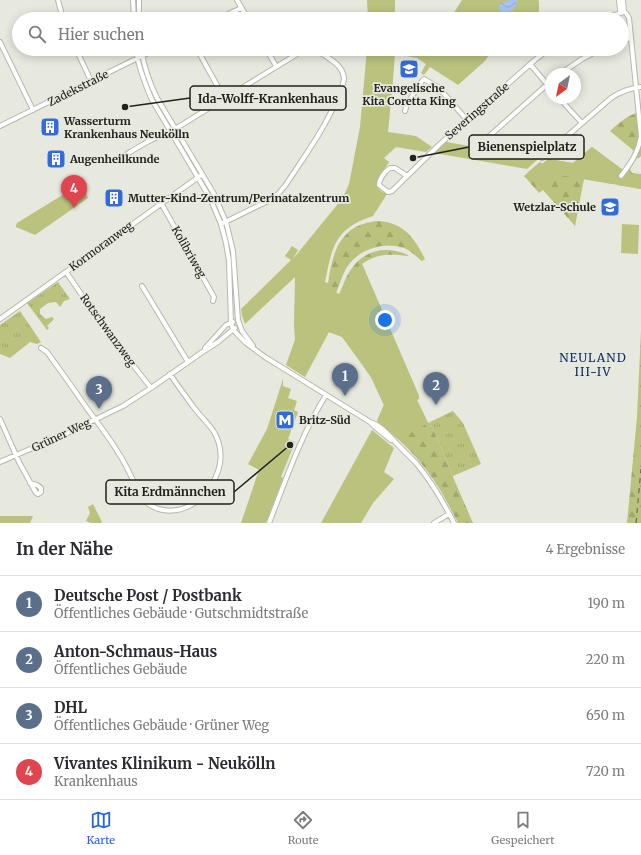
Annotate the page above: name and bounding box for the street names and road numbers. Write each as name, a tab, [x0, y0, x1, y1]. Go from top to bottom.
street label: Zadekstraße	[45, 67, 111, 109]
street label: Severingstraße	[442, 79, 512, 143]
street label: Kormoranweg	[66, 218, 136, 274]
street label: Kolibriweg	[169, 224, 210, 281]
street label: Rotschwanzweg	[77, 291, 139, 369]
street label: Grüner Weg	[29, 415, 93, 455]

